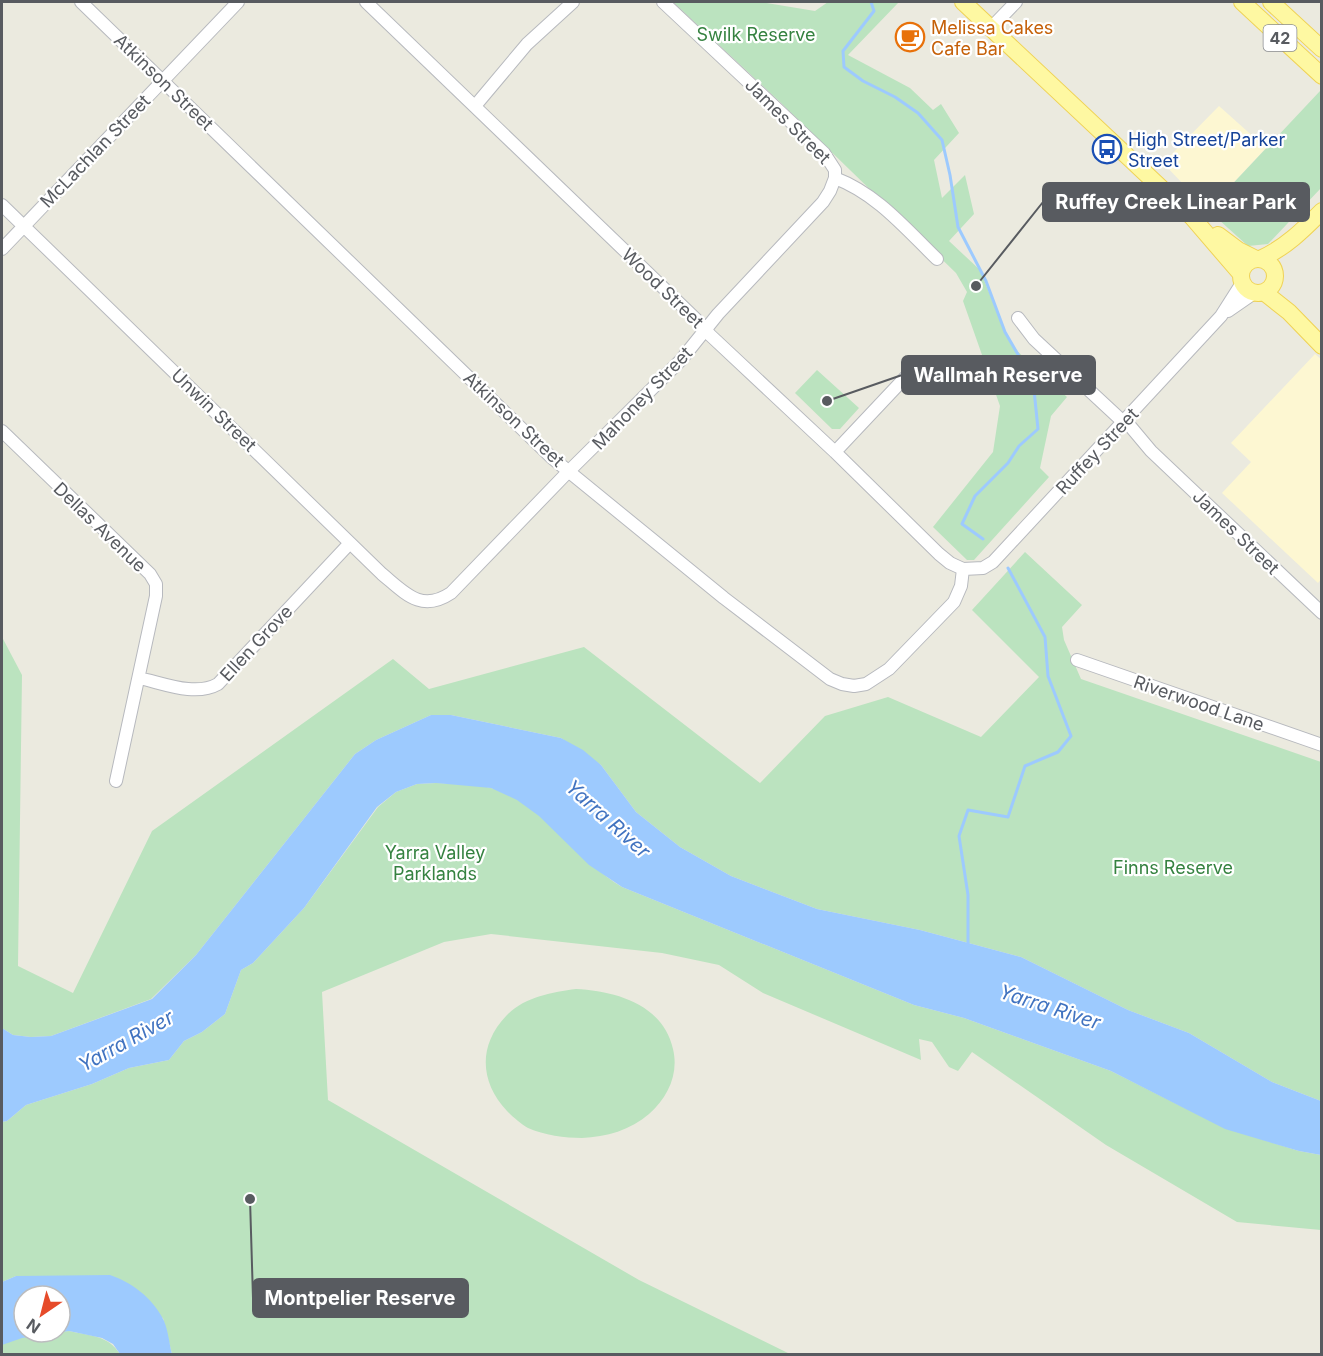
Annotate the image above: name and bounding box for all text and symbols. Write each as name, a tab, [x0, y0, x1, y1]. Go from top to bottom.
place label: Melissa Cakes Cafe Bar	[931, 17, 1053, 59]
cafe icon: Melissa Cakes Cafe Bar	[894, 21, 926, 53]
park label: Swilk Reserve	[696, 24, 816, 45]
road number: 42	[1264, 25, 1296, 51]
street label: Atkinson Street	[110, 29, 218, 135]
street label: James Street	[741, 74, 835, 168]
street label: McLachlan Street	[36, 90, 154, 212]
place label: High Street/Parker Street	[1128, 129, 1285, 171]
bus stop icon: High Street/Parker Street	[1091, 133, 1123, 165]
callout: Ruffey Creek Linear Park	[1043, 183, 1309, 221]
text: Ruffey Creek Linear Park	[1055, 190, 1297, 214]
street label: Wood Street	[618, 244, 708, 332]
street label: Mahoney Street	[588, 342, 696, 454]
callout: Wallmah Reserve	[902, 356, 1095, 394]
text: Wallmah Reserve	[913, 363, 1083, 387]
street label: Unwin Street	[167, 364, 261, 456]
street label: Atkinson Street	[459, 367, 569, 471]
street label: Ruffey Street	[1052, 403, 1142, 499]
street label: Dellas Avenue	[50, 478, 150, 576]
street label: James Street	[1188, 486, 1284, 579]
street label: Ellen Grove	[215, 601, 297, 685]
street label: Riverwood Lane	[1131, 671, 1267, 735]
water label: Yarra River	[561, 775, 655, 863]
park label: Yarra Valley Parklands	[385, 842, 485, 884]
park label: Finns Reserve	[1113, 857, 1233, 878]
water label: Yarra River	[996, 979, 1104, 1035]
water label: Yarra River	[74, 1005, 178, 1077]
callout: Montpelier Reserve	[253, 1279, 468, 1317]
north arrow	[12, 1284, 72, 1344]
text: Montpelier Reserve	[265, 1286, 455, 1310]
text: N	[23, 1315, 44, 1338]

